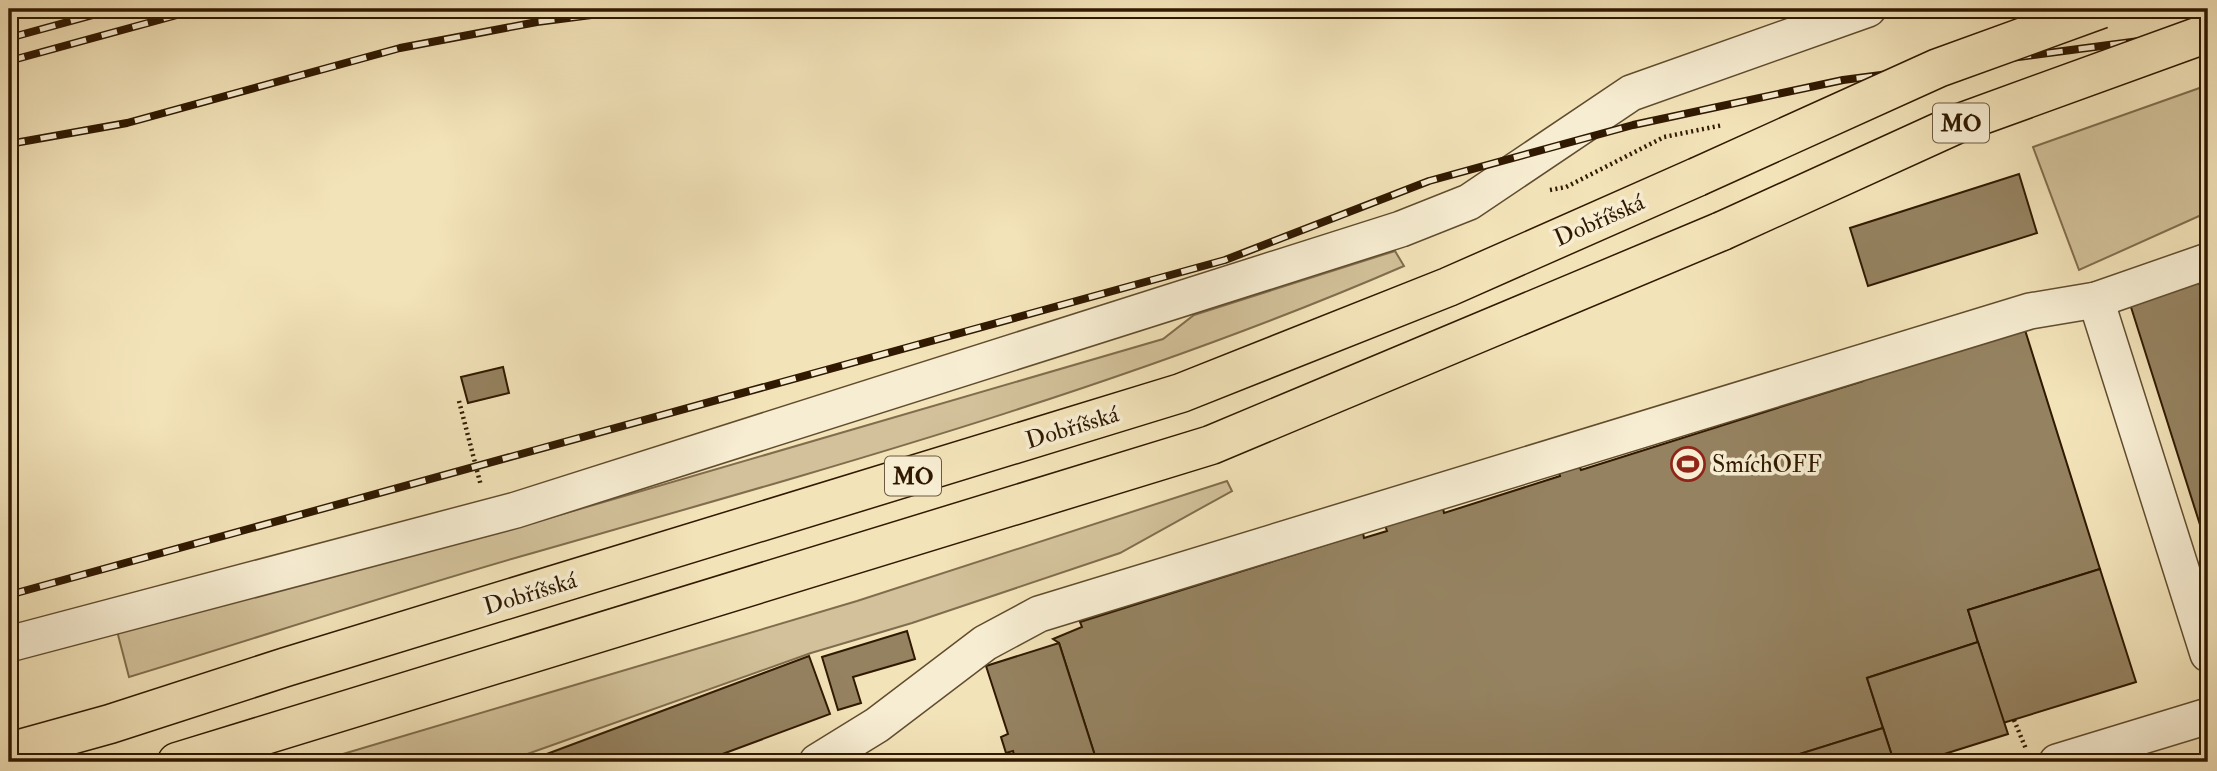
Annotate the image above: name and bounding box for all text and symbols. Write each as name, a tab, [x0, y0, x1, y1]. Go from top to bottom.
road number: MO	[1933, 104, 1989, 142]
street label: Dobříšská	[1549, 186, 1650, 254]
street label: Dobříšská	[1022, 398, 1124, 456]
sports icon: SmíchOFF	[1669, 445, 1707, 483]
place label: SmíchOFF	[1712, 449, 1822, 480]
road number: MO	[885, 456, 941, 496]
street label: Dobříšská	[480, 564, 582, 622]

